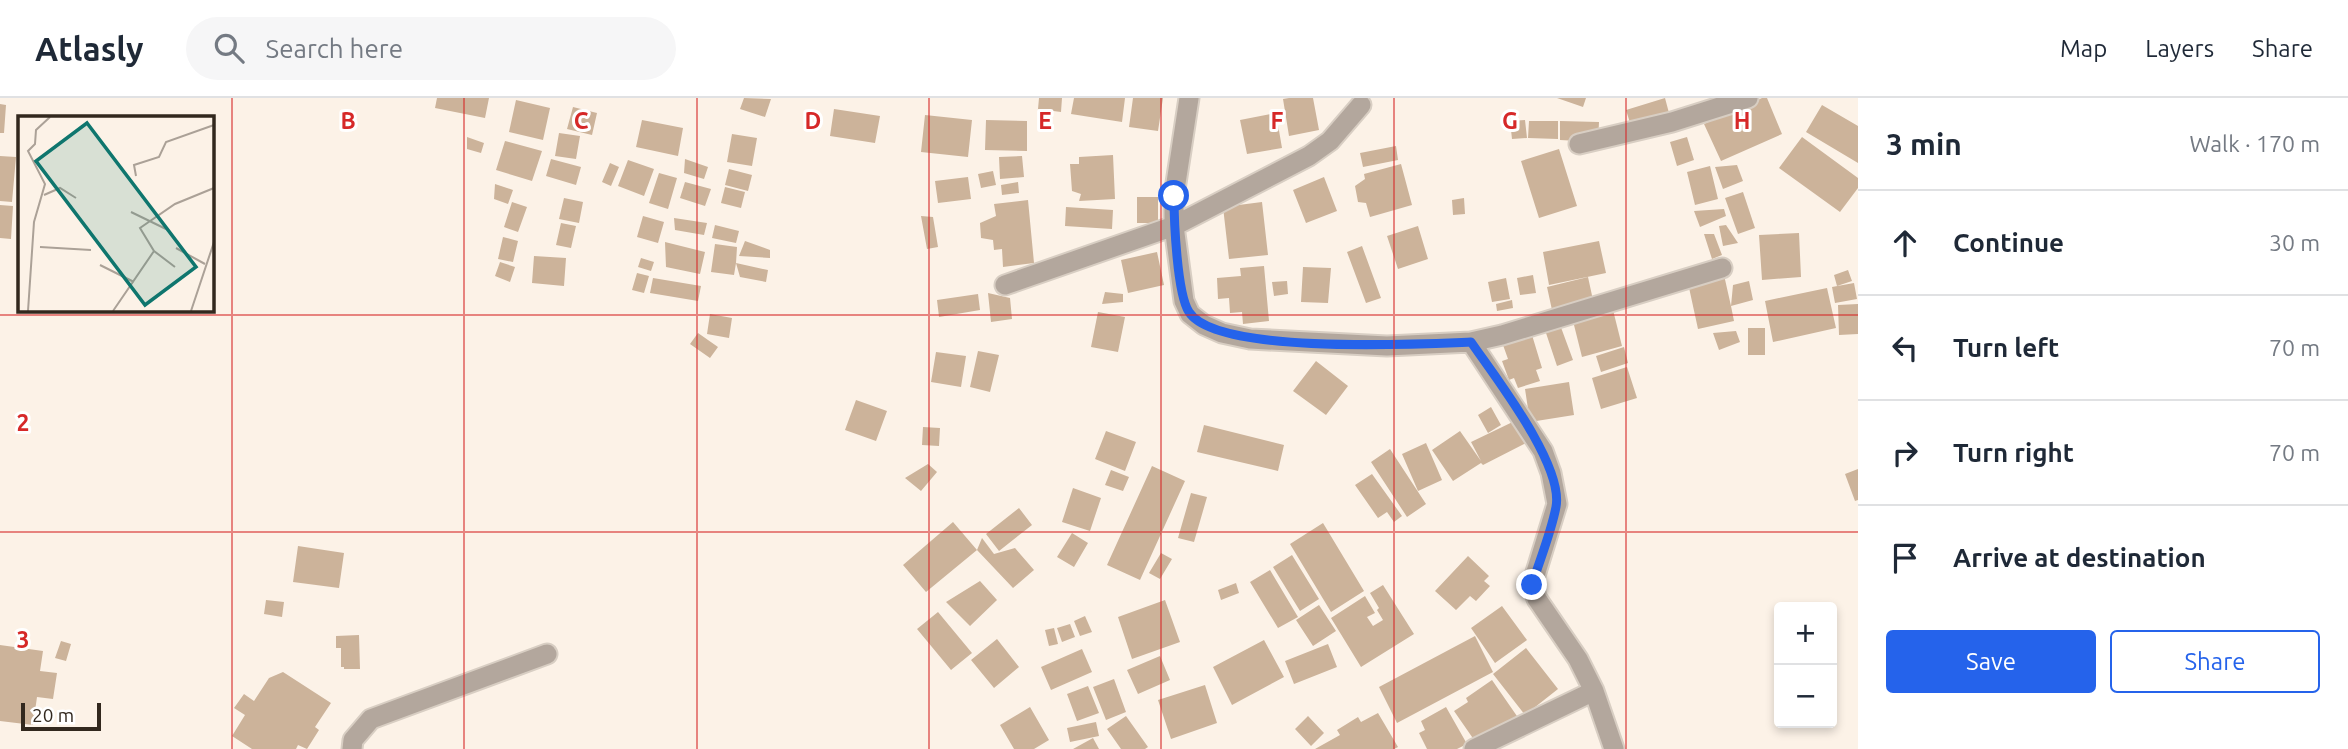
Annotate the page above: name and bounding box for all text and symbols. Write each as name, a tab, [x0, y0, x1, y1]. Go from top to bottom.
search box	[186, 17, 676, 80]
icon: search	[210, 29, 248, 67]
text: Atlasly	[35, 30, 144, 67]
text: Search here	[266, 34, 403, 63]
text: Map	[2060, 35, 2107, 62]
text: Layers	[2145, 35, 2214, 62]
text: Share	[2252, 35, 2313, 62]
text: B	[340, 108, 356, 133]
text: C	[574, 108, 589, 133]
text: D	[805, 108, 821, 133]
text: E	[1038, 108, 1052, 133]
text: F	[1271, 108, 1284, 133]
text: G	[1502, 108, 1518, 133]
text: H	[1734, 108, 1750, 133]
inset map	[18, 116, 214, 312]
text: 3 min	[1886, 127, 1962, 161]
text: Walk · 170 m	[2189, 131, 2320, 156]
route start	[1158, 180, 1189, 211]
icon: ahead	[1886, 224, 1924, 262]
text: Continue	[1953, 228, 2064, 257]
text: 30 m	[2269, 230, 2320, 255]
icon: left	[1886, 329, 1924, 367]
text: Turn left	[1953, 333, 2059, 362]
text: 70 m	[2269, 335, 2320, 360]
text: 2	[17, 410, 29, 435]
icon: right	[1886, 434, 1924, 472]
text: Turn right	[1953, 438, 2074, 467]
text: 70 m	[2269, 440, 2320, 465]
icon: arrive	[1886, 539, 1924, 577]
text: Arrive at destination	[1953, 543, 2206, 572]
route end	[1516, 569, 1547, 600]
map controls	[1774, 602, 1837, 728]
button: +	[1774, 602, 1837, 665]
text: 3	[17, 627, 29, 652]
button: Save	[1886, 630, 2096, 693]
button: Share	[2110, 630, 2320, 693]
button: −	[1774, 665, 1837, 728]
scale bar	[21, 700, 102, 732]
text: 20 m	[32, 704, 74, 726]

